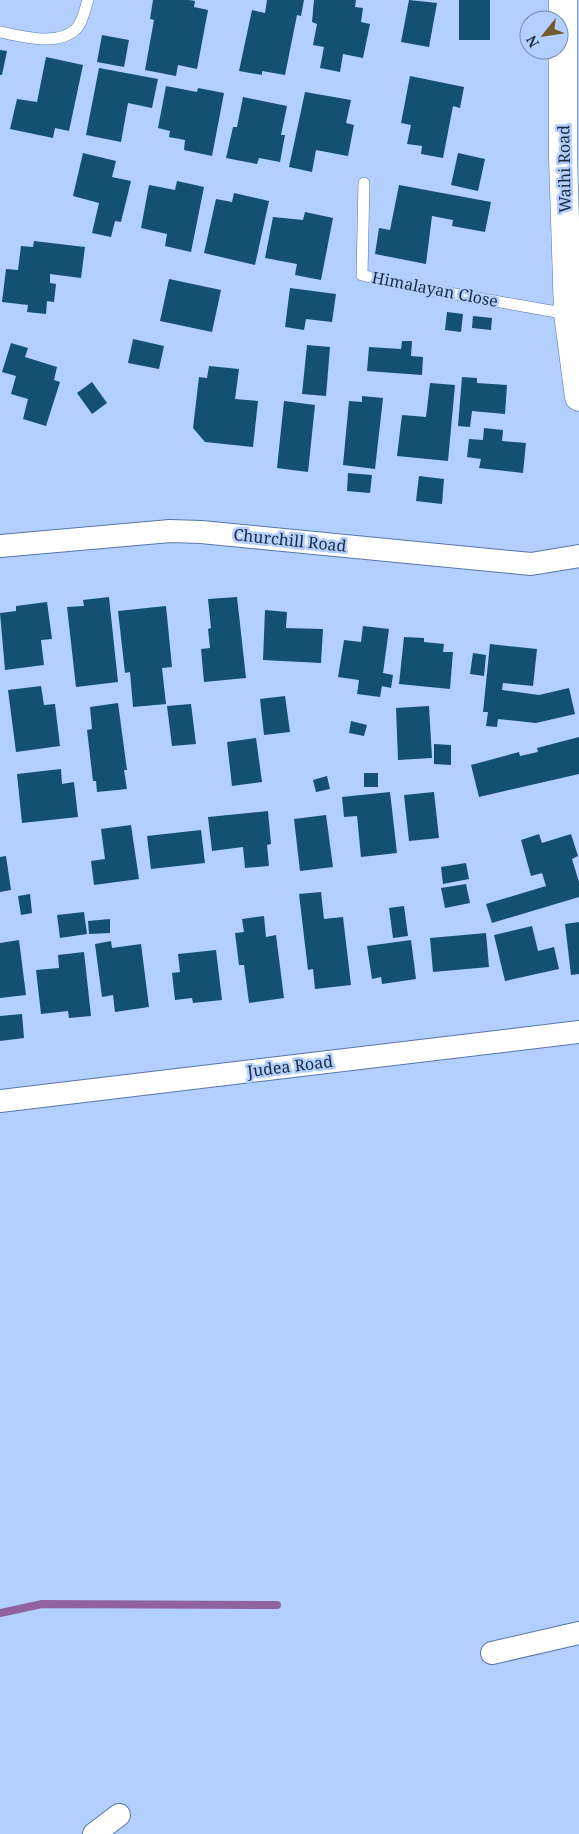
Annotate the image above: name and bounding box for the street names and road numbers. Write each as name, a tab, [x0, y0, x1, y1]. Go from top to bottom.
street label: Waihi Road	[552, 125, 576, 213]
street label: Himalayan Close	[370, 266, 500, 312]
street label: Churchill Road	[232, 523, 348, 557]
street label: Judea Road	[245, 1050, 334, 1082]

